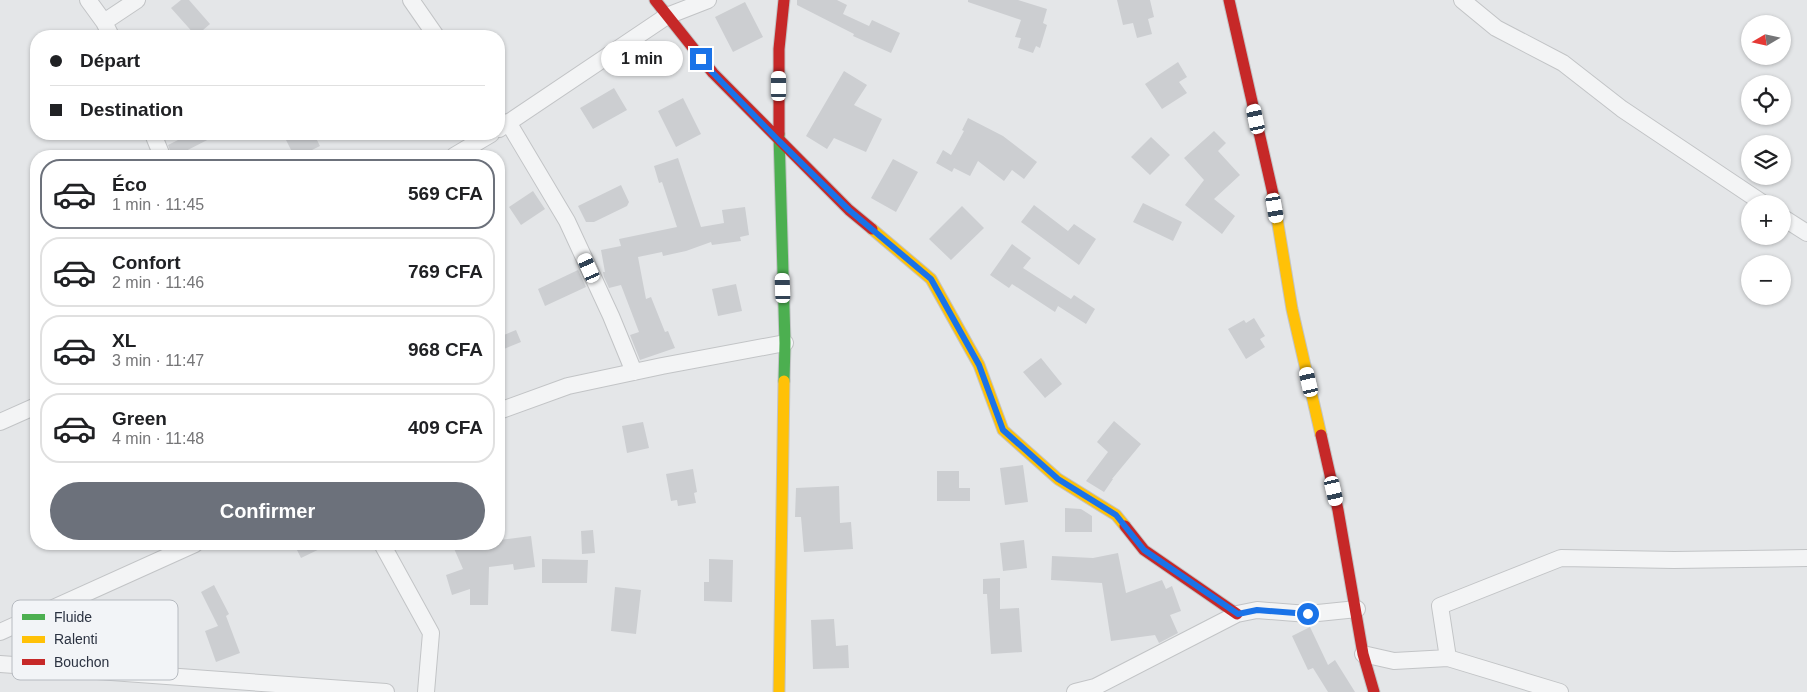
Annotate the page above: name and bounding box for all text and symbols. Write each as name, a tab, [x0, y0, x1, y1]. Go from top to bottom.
north arrow	[1741, 15, 1791, 65]
map controls	[1741, 15, 1791, 305]
callout: 1 min	[601, 42, 684, 76]
route end	[690, 48, 712, 70]
text: Départ	[80, 50, 140, 71]
text: 1 min	[621, 50, 663, 67]
car	[771, 71, 786, 101]
button: locate	[1741, 75, 1791, 125]
text: Destination	[80, 99, 183, 120]
car	[1245, 103, 1266, 135]
button: layers	[1741, 135, 1791, 185]
icon: car	[52, 172, 97, 217]
text: Éco	[112, 174, 147, 195]
text: 569 CFA	[408, 183, 483, 204]
car	[1265, 192, 1284, 224]
button: +	[1741, 195, 1791, 245]
text: 1 min · 11:45	[112, 196, 204, 213]
icon: car	[52, 250, 97, 295]
car	[576, 251, 601, 285]
text: Confort	[112, 252, 181, 273]
button: −	[1741, 255, 1791, 305]
text: 769 CFA	[408, 261, 483, 282]
car	[774, 273, 791, 303]
text: 2 min · 11:46	[112, 274, 204, 291]
icon: car	[52, 328, 97, 373]
text: XL	[112, 330, 136, 351]
text: 968 CFA	[408, 339, 483, 360]
text: 3 min · 11:47	[112, 352, 204, 369]
car	[1298, 366, 1319, 398]
icon: car	[52, 406, 97, 451]
text: Green	[112, 408, 167, 429]
text: 409 CFA	[408, 417, 483, 438]
text: 4 min · 11:48	[112, 430, 204, 447]
car	[1323, 475, 1344, 507]
button: Confirmer	[50, 482, 485, 540]
legend	[12, 600, 178, 680]
route start	[1297, 603, 1319, 625]
text: Fluide	[54, 609, 92, 625]
text: Ralenti	[54, 631, 98, 647]
text: Bouchon	[54, 654, 109, 670]

